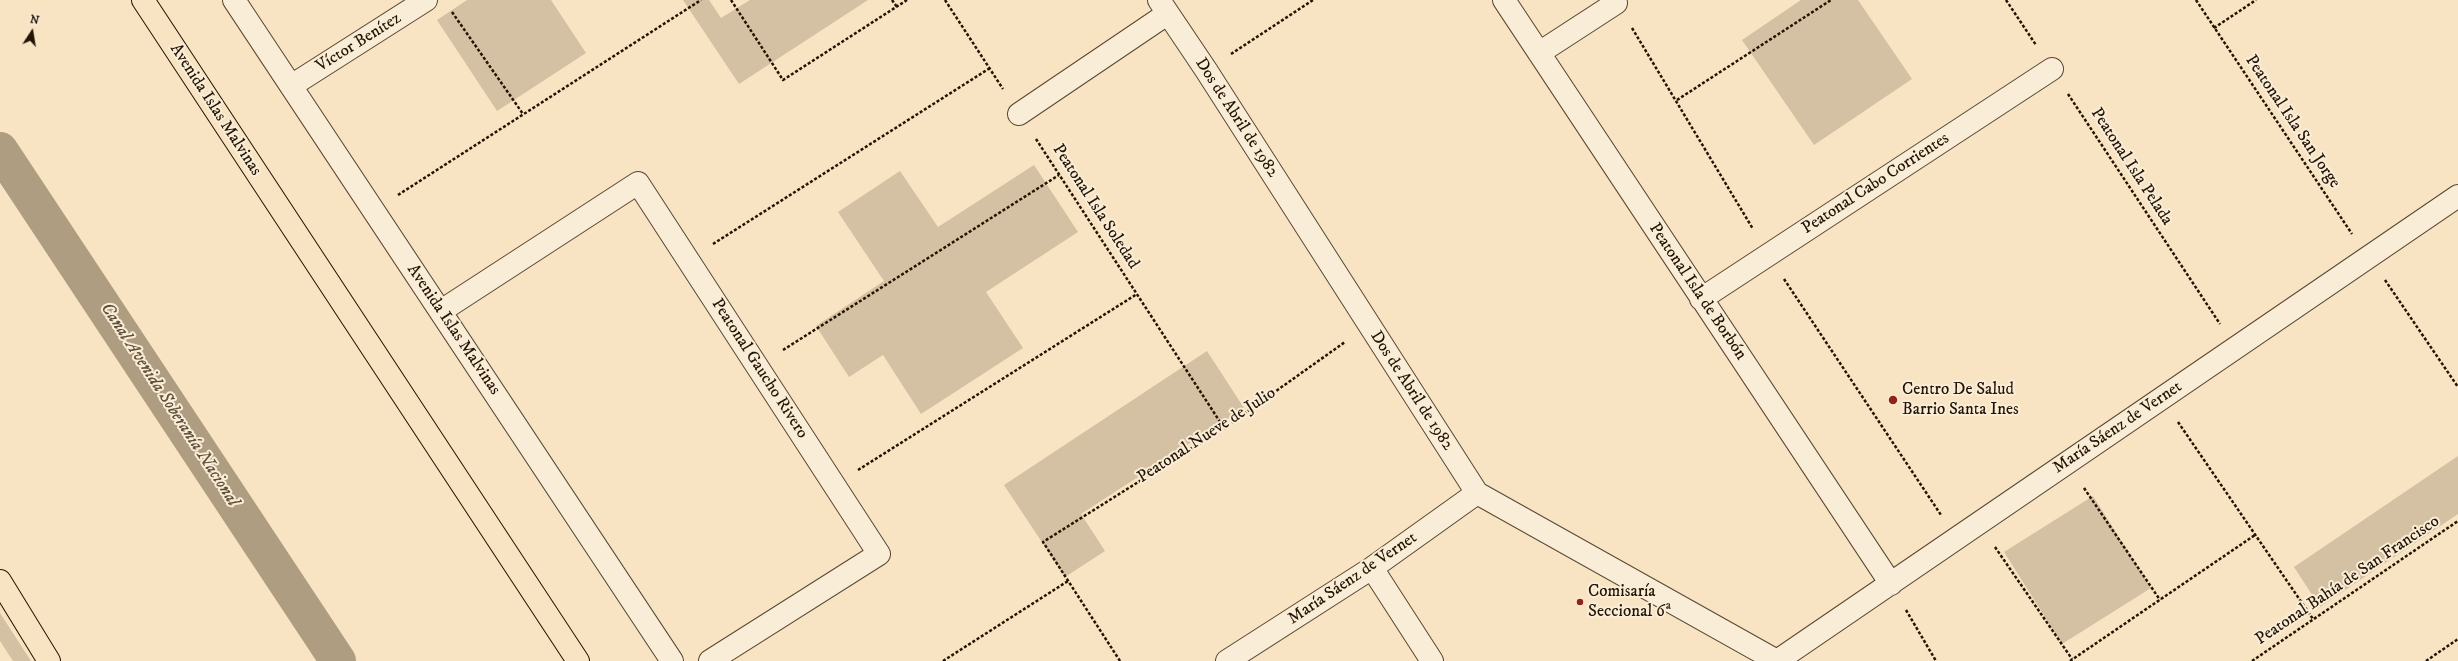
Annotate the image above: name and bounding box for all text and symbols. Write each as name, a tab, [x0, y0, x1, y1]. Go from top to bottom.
street label: Víctor Benítez	[313, 9, 405, 77]
north arrow	[12, 12, 52, 52]
text: N	[29, 12, 40, 28]
street label: Avenida Islas Malvinas	[165, 40, 265, 180]
street label: Peatonal Isla San Jorge	[2240, 52, 2344, 192]
street label: Dos de Abril de 1982	[1190, 54, 1282, 182]
street label: Peatonal Isla Pelada	[2085, 104, 2177, 230]
street label: Peatonal Cabo Corrientes	[1799, 129, 1953, 239]
street label: Peatonal Isla Soledad	[1047, 141, 1143, 273]
street label: Peatonal Isla de Borbón	[1644, 220, 1750, 364]
street label: Avenida Islas Malvinas	[402, 261, 504, 399]
street label: Peatonal Gaucho Rivero	[706, 295, 812, 443]
water label: Canal Avenida Soberanía Nacional	[95, 299, 243, 511]
street label: Dos de Abril de 1982	[1365, 327, 1457, 455]
street label: María Sáenz de Vernet	[2050, 377, 2186, 479]
place label: Centro De Salud Barrio Santa Ines	[1902, 380, 2019, 420]
street label: Peatonal Nueve de Julio	[1134, 384, 1280, 488]
marker: Centro De Salud Barrio Santa Ines	[1887, 394, 1899, 406]
street label: Peatonal Bahía de San Francisco	[2252, 512, 2444, 650]
street label: María Sáenz de Vernet	[1285, 528, 1421, 630]
place label: Comisaría Seccional 6ª	[1588, 582, 1672, 622]
marker: Comisaría Seccional 6ª	[1575, 597, 1585, 607]

